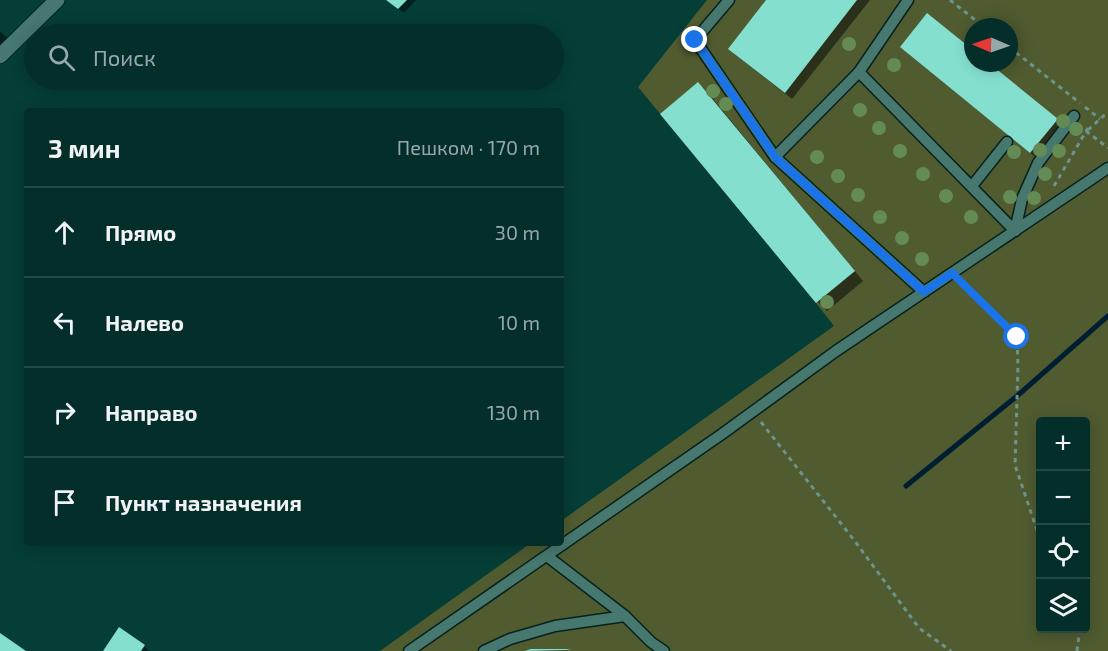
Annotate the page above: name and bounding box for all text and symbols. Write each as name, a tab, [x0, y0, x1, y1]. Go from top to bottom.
north arrow	[964, 18, 1018, 72]
search box	[24, 24, 564, 90]
route end	[681, 26, 707, 52]
icon: search	[45, 41, 78, 74]
text: Поиск	[93, 44, 156, 70]
text: 3 мин	[48, 132, 120, 163]
text: Пешком · 170 m	[397, 135, 540, 159]
icon: ahead	[48, 216, 81, 249]
text: Прямо	[105, 219, 176, 245]
text: 30 m	[495, 220, 540, 244]
icon: left	[48, 306, 81, 339]
text: Налево	[105, 309, 184, 335]
text: 10 m	[498, 310, 540, 334]
route start	[1003, 323, 1029, 349]
icon: right	[48, 396, 81, 429]
text: Направо	[105, 399, 198, 425]
text: 130 m	[487, 400, 540, 424]
map controls	[1036, 417, 1090, 633]
button: +	[1036, 417, 1090, 471]
button: −	[1036, 471, 1090, 525]
icon: arrive	[48, 486, 81, 519]
text: Пункт назначения	[105, 489, 302, 515]
button: locate	[1036, 525, 1090, 579]
button: layers	[1036, 579, 1090, 633]

